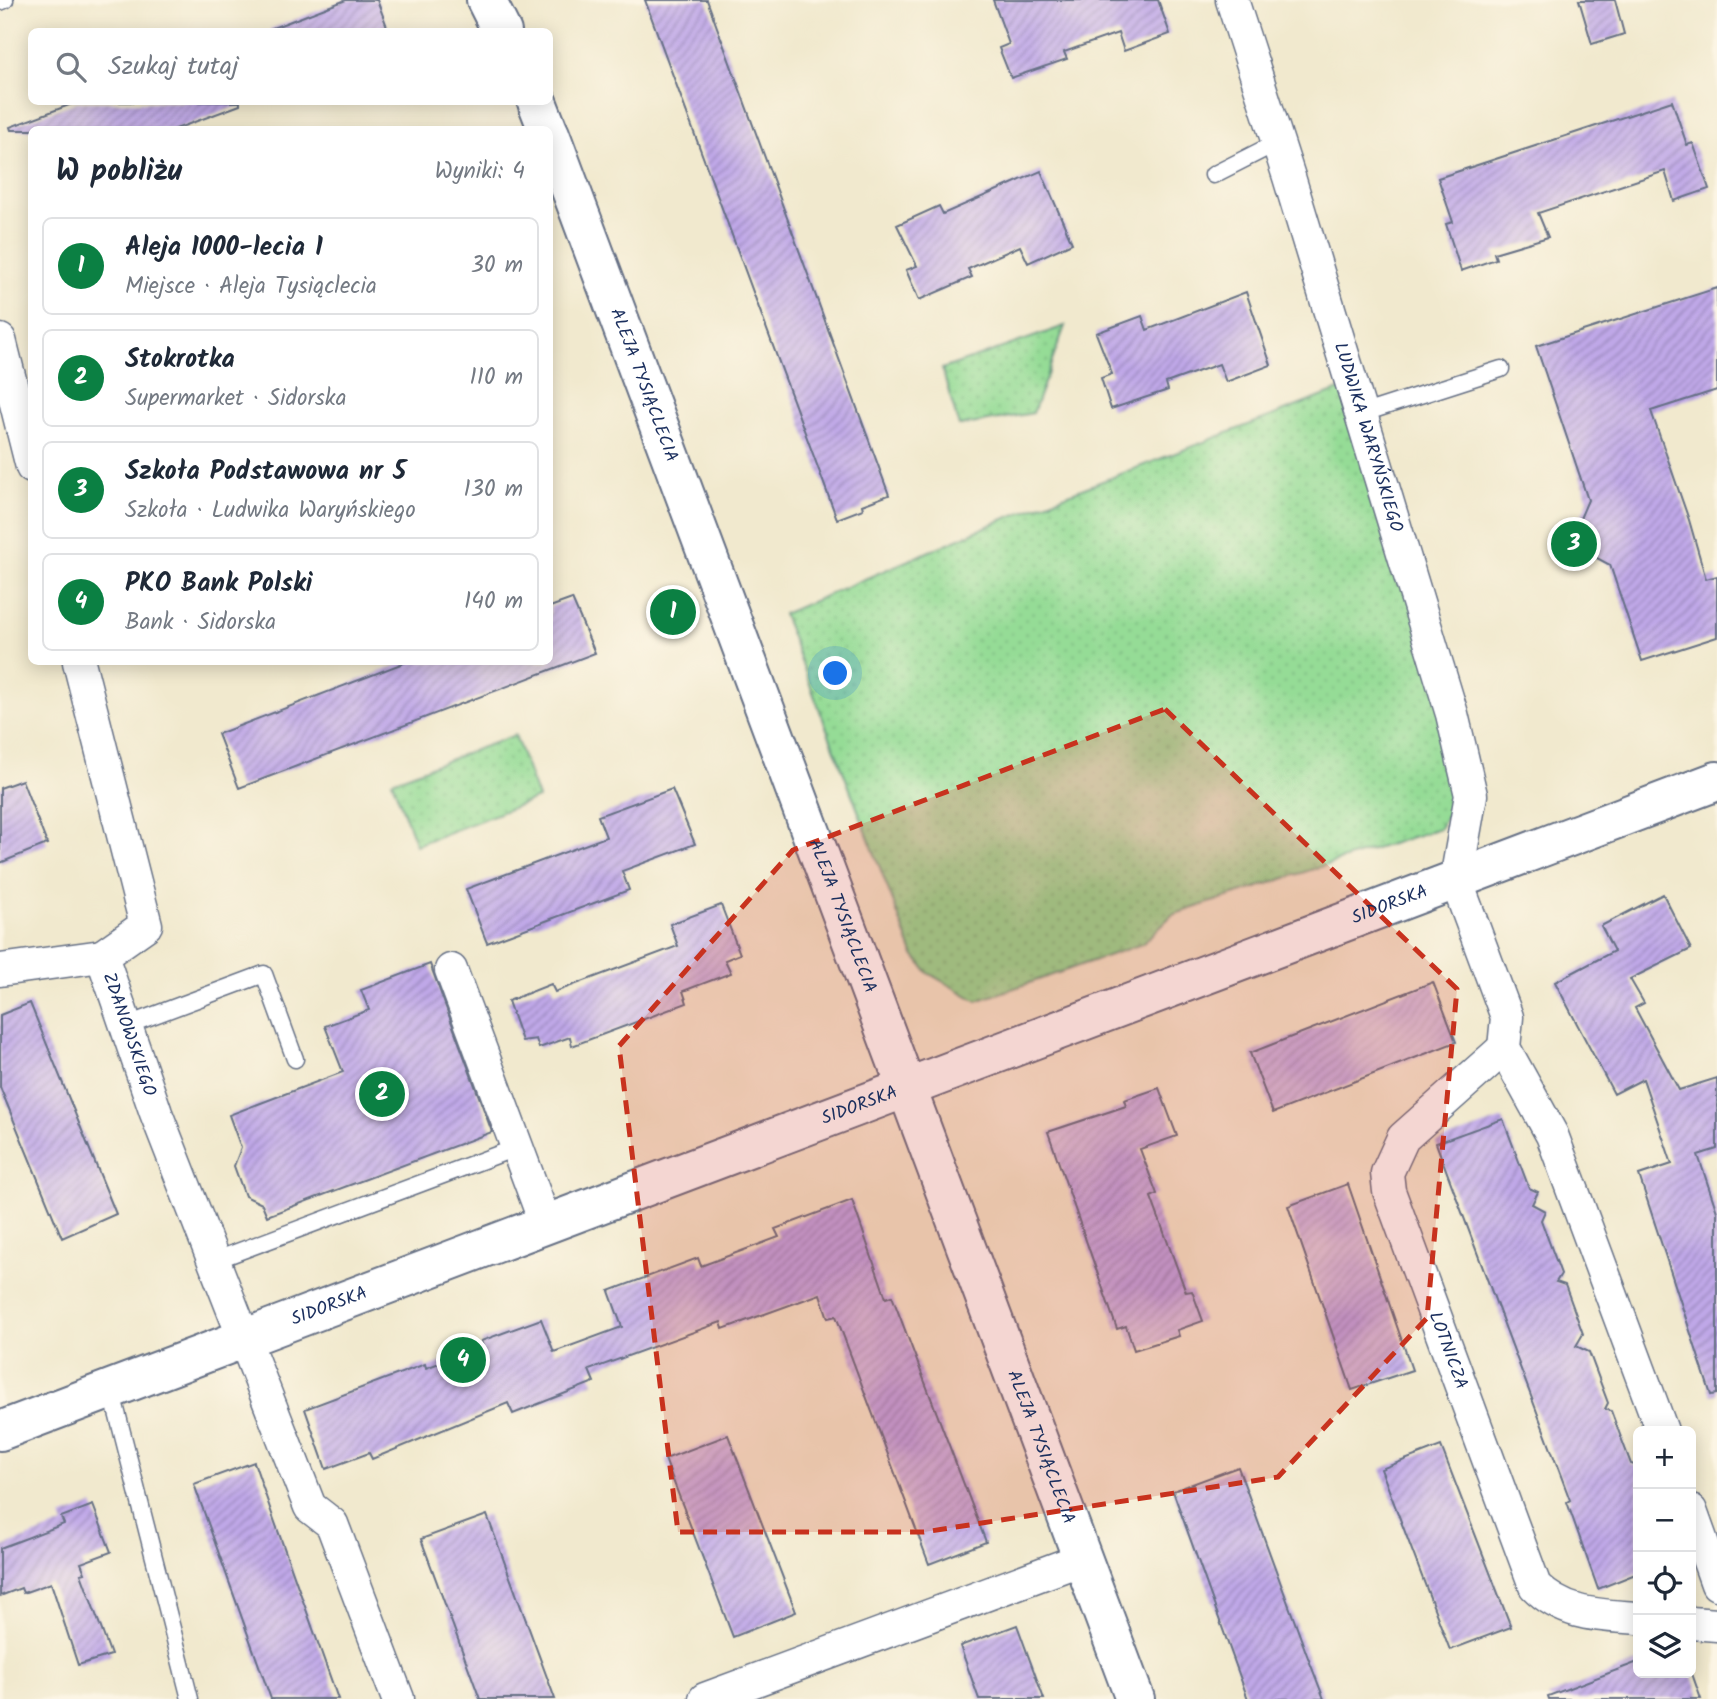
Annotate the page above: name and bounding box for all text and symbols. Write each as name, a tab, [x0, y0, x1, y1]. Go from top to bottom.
search box	[28, 28, 553, 105]
text: Szukaj tutaj	[108, 46, 239, 88]
icon: search	[52, 48, 90, 86]
text: W pobliżu	[56, 148, 182, 196]
text: Wyniki: 4	[435, 154, 525, 190]
text: Aleja 1000-lecia 1	[125, 227, 323, 269]
text: 1	[78, 248, 84, 284]
text: 30 m	[471, 248, 523, 284]
text: Miejsce · Aleja Tysiąclecia	[125, 269, 377, 305]
street label: ALEJA TYSIĄCLECIA	[602, 304, 686, 466]
text: Stokrotka	[125, 339, 235, 381]
street label: LUDWIKA WARYŃSKIEGO	[1326, 339, 1411, 536]
text: 2	[74, 360, 88, 396]
text: 110 m	[470, 360, 523, 396]
text: Supermarket · Sidorska	[125, 381, 346, 417]
text: Szkoła Podstawowa nr 5	[125, 451, 406, 493]
text: 3	[75, 472, 87, 508]
text: 130 m	[464, 472, 523, 508]
text: Szkoła · Ludwika Waryńskiego	[125, 493, 416, 529]
pin: 3	[1551, 518, 1597, 570]
text: PKO Bank Polski	[125, 563, 313, 605]
text: 4	[75, 584, 87, 620]
text: 140 m	[464, 584, 523, 620]
pin: 1	[650, 586, 696, 638]
text: Bank · Sidorska	[125, 605, 276, 641]
your location	[818, 656, 852, 690]
street label: ALEJA TYSIĄCLECIA	[800, 835, 884, 997]
street label: SIDORSKA	[1347, 877, 1432, 933]
street label: ZDANOWSKIEGO	[94, 968, 164, 1100]
pin: 2	[359, 1068, 405, 1120]
street label: SIDORSKA	[817, 1078, 902, 1133]
street label: SIDORSKA	[287, 1279, 372, 1334]
street label: LOTNICZA	[1420, 1307, 1476, 1394]
pin: 4	[440, 1334, 486, 1386]
street label: ALEJA TYSIĄCLECIA	[999, 1366, 1083, 1528]
map controls	[1633, 1426, 1696, 1678]
button: +	[1633, 1426, 1696, 1489]
button: −	[1633, 1489, 1696, 1552]
button: locate	[1633, 1552, 1696, 1615]
button: layers	[1633, 1615, 1696, 1678]

